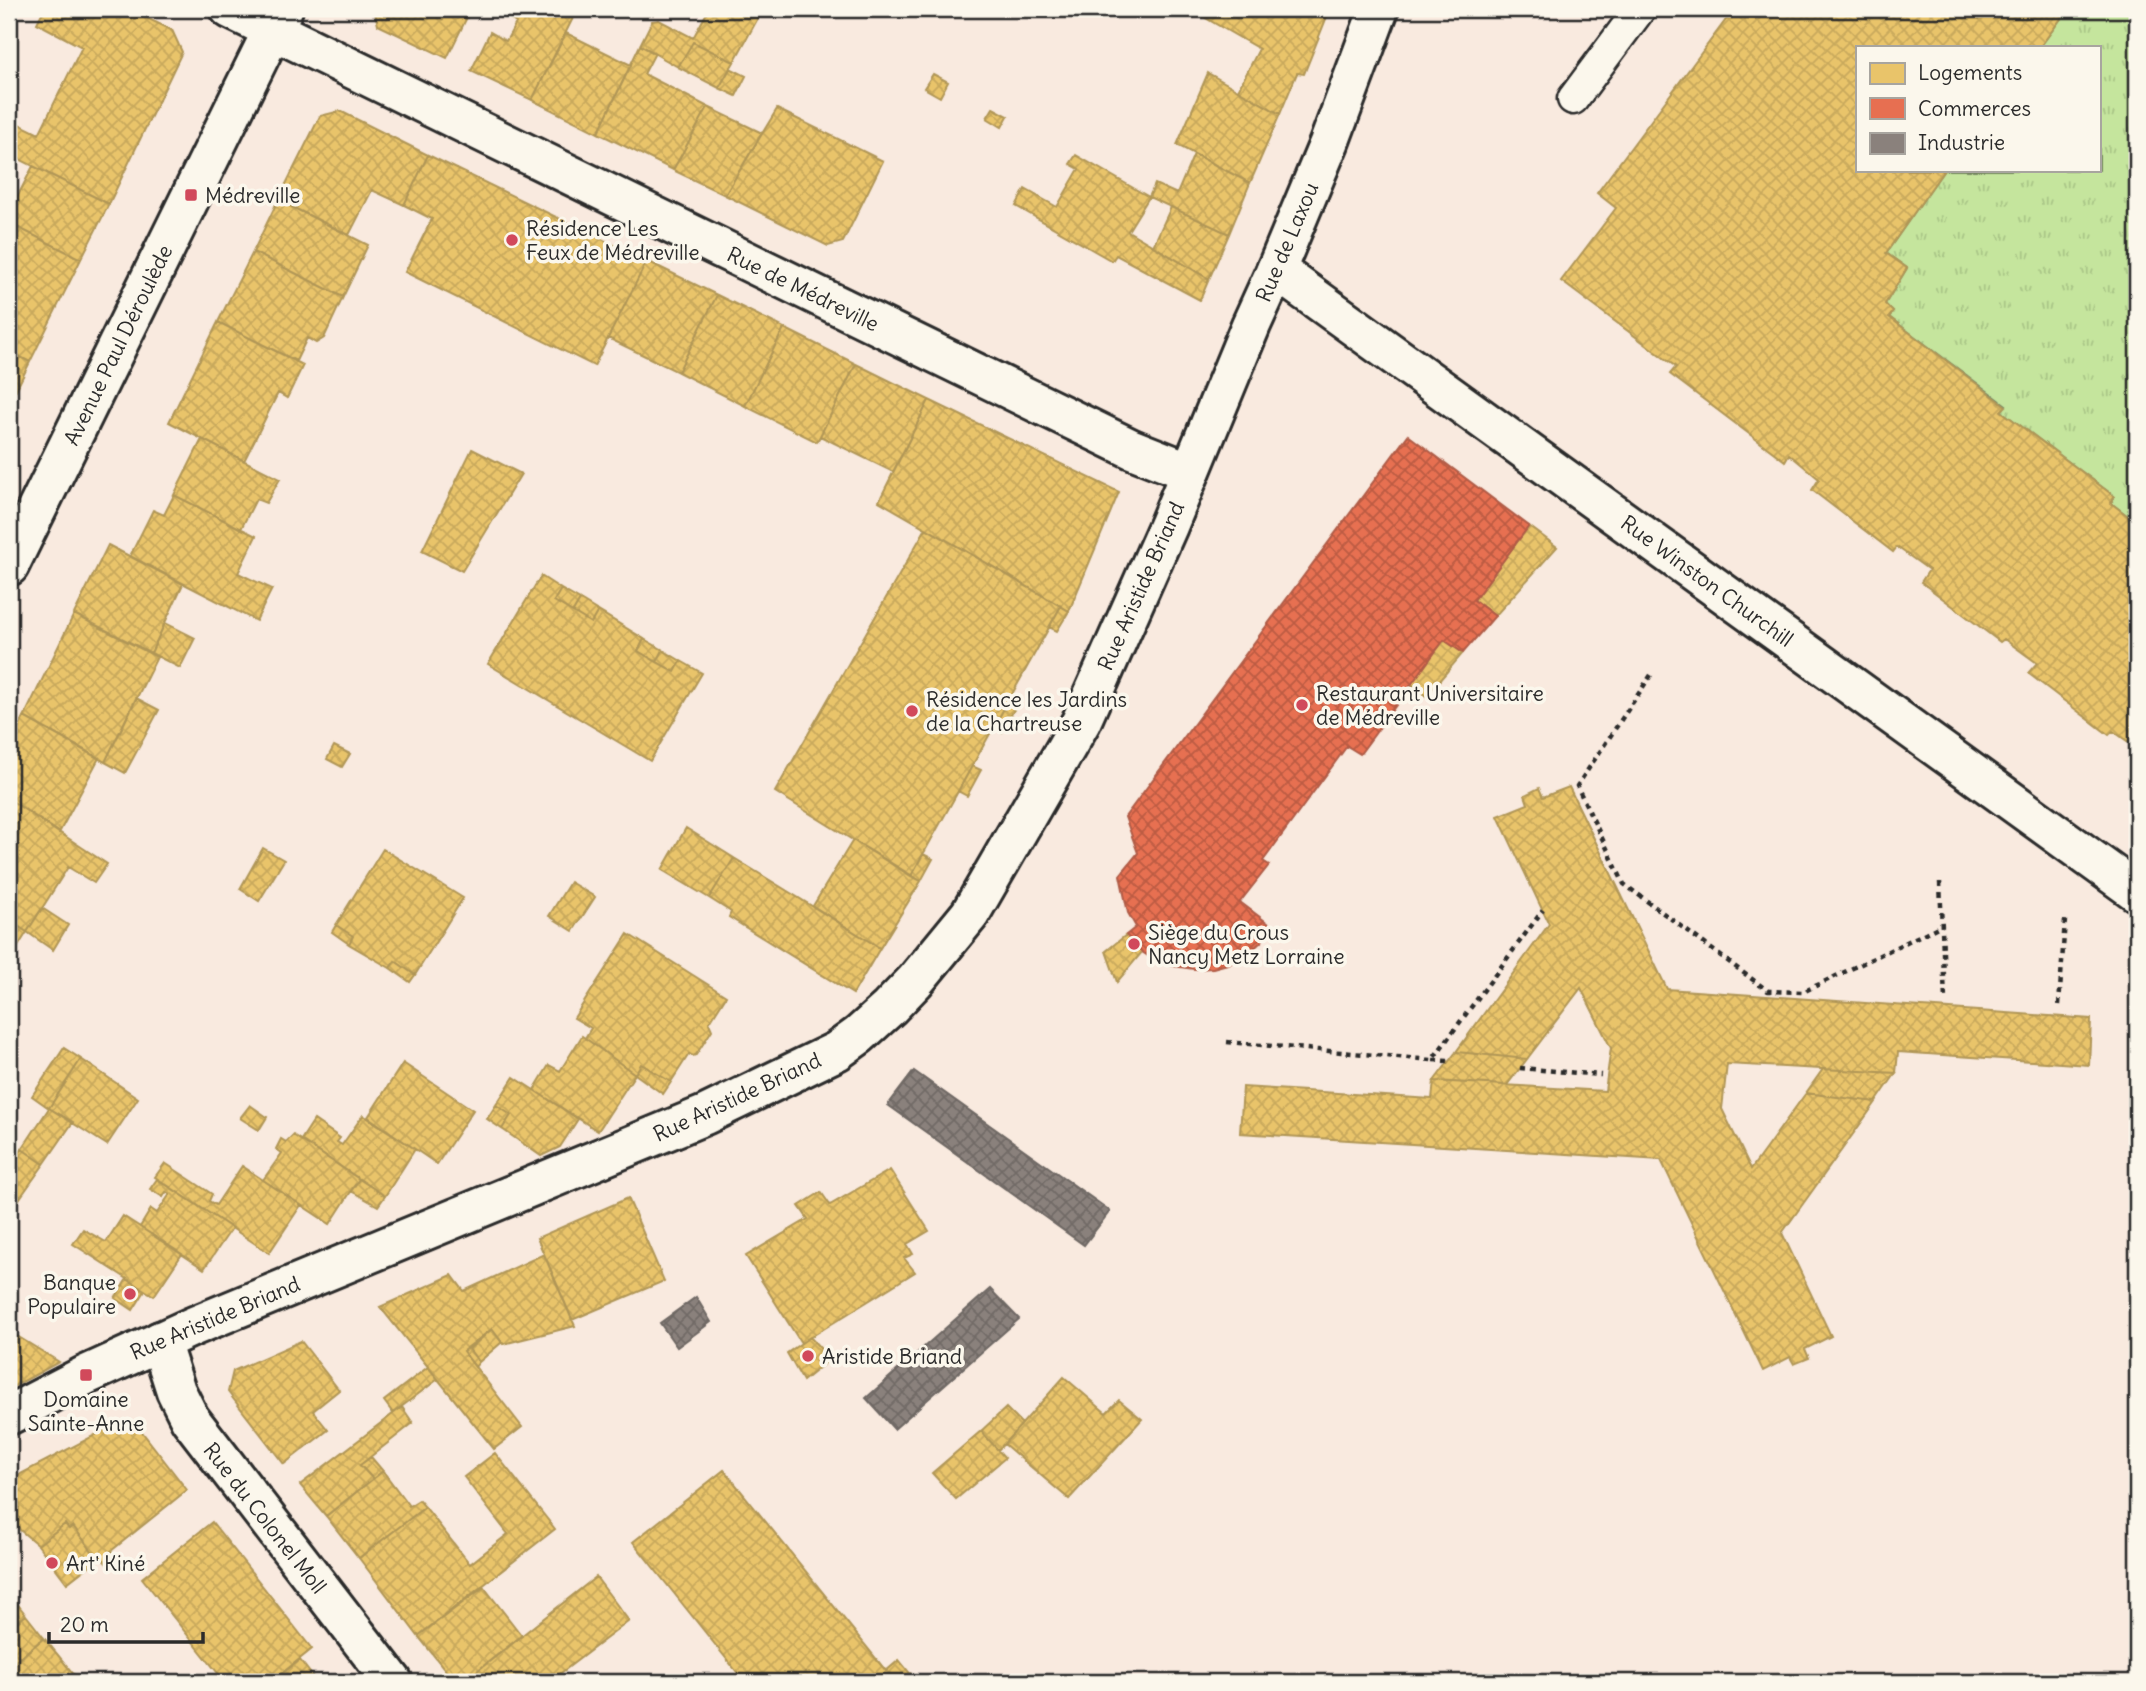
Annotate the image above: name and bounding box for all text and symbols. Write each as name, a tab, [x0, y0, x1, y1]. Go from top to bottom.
legend	[1856, 46, 2100, 172]
text: Logements	[1918, 59, 2022, 86]
text: Commerces	[1918, 95, 2031, 122]
text: Industrie	[1918, 129, 2005, 156]
street label: Rue de Laxou	[1250, 178, 1324, 306]
place label: Médreville	[205, 182, 300, 209]
marker: Médreville	[183, 187, 199, 203]
place label: Résidence Les Feux de Médreville	[526, 215, 700, 266]
marker: Résidence Les Feux de Médreville	[504, 232, 520, 248]
street label: Avenue Paul Déroulède	[58, 240, 178, 450]
street label: Rue de Médreville	[723, 241, 883, 337]
street label: Rue Aristide Briand	[1092, 497, 1190, 675]
street label: Rue Winston Churchill	[1615, 509, 1799, 653]
place label: Restaurant Universitaire de Médreville	[1316, 680, 1544, 731]
place label: Résidence les Jardins de la Chartreuse	[926, 686, 1127, 737]
marker: Restaurant Universitaire de Médreville	[1294, 697, 1310, 713]
marker: Résidence les Jardins de la Chartreuse	[904, 703, 920, 719]
place label: Siège du Crous Nancy Metz Lorraine	[1148, 919, 1344, 970]
marker: Siège du Crous Nancy Metz Lorraine	[1126, 936, 1142, 952]
street label: Rue Aristide Briand	[649, 1046, 825, 1148]
place label: Banque Populaire	[27, 1269, 116, 1320]
street label: Rue Aristide Briand	[126, 1270, 304, 1366]
marker: Banque Populaire	[122, 1286, 138, 1302]
place label: Aristide Briand	[822, 1343, 962, 1370]
marker: Aristide Briand	[800, 1348, 816, 1364]
marker: Domaine Sainte-Anne	[78, 1367, 94, 1383]
place label: Domaine Sainte-Anne	[28, 1386, 144, 1437]
street label: Rue du Colonel Moll	[198, 1437, 332, 1599]
place label: Art' Kiné	[66, 1550, 145, 1577]
marker: Art' Kiné	[44, 1555, 60, 1571]
scale bar	[49, 1600, 203, 1644]
text: 20 m	[60, 1611, 109, 1638]

